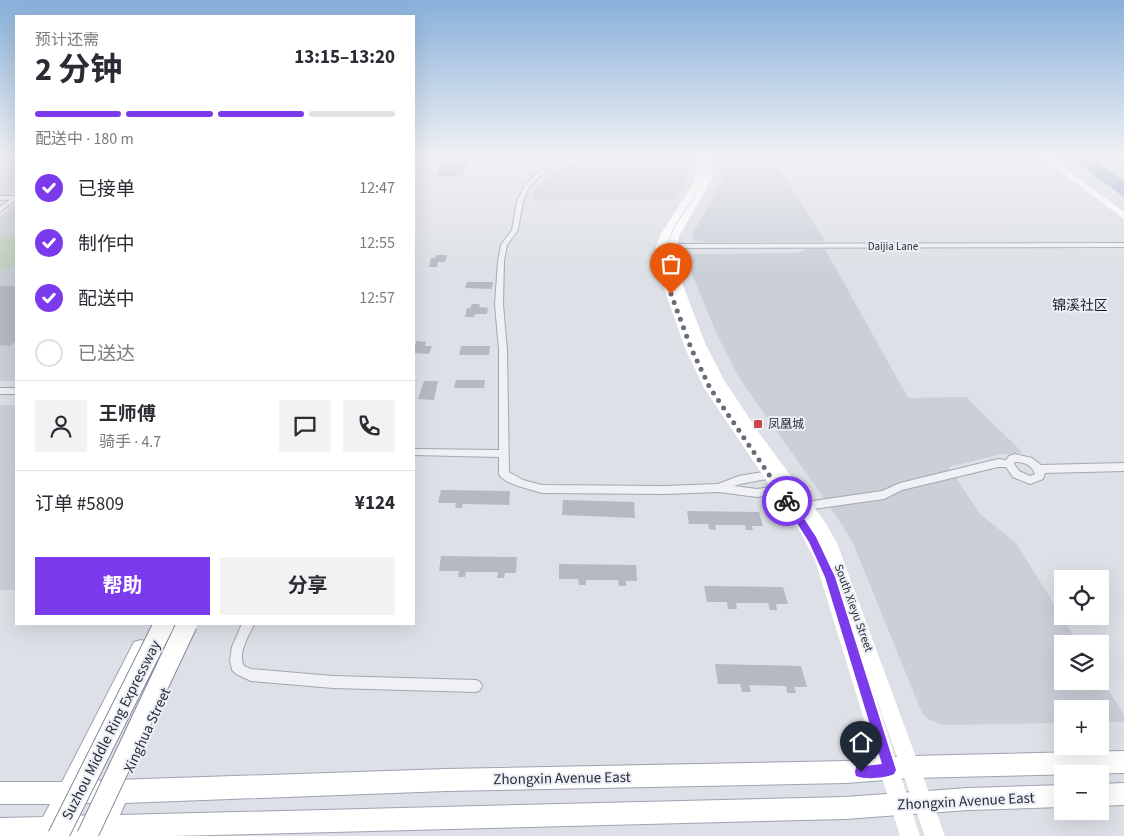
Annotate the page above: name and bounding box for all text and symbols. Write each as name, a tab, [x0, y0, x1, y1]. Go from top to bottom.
text: 预计还需	[35, 29, 99, 51]
text: 13:15–13:20	[294, 44, 395, 71]
text: 2 分钟	[35, 47, 122, 93]
text: 配送中 · 180 m	[35, 128, 134, 150]
icon: check	[35, 174, 63, 202]
text: 已接单	[78, 176, 135, 203]
text: 12:47	[359, 177, 395, 199]
icon: check	[35, 229, 63, 257]
text: 制作中	[78, 231, 135, 258]
text: 12:55	[359, 232, 395, 254]
street label: Daijia Lane	[868, 239, 919, 254]
pin	[650, 243, 692, 294]
icon: bag	[657, 250, 685, 278]
icon: check	[35, 284, 63, 312]
text: 配送中	[78, 286, 135, 313]
text: 12:57	[359, 287, 395, 309]
district label: 锦溪社区	[1052, 296, 1108, 316]
text: 已送达	[78, 341, 135, 368]
button: person	[35, 400, 87, 452]
button: chat	[279, 400, 331, 452]
button: phone	[343, 400, 395, 452]
text: 王师傅	[99, 401, 156, 428]
place label: 凤凰城	[768, 416, 804, 433]
marker: 凤凰城	[752, 418, 764, 430]
text: 骑手 · 4.7	[99, 431, 161, 453]
courier	[762, 476, 812, 526]
icon: bike	[773, 487, 801, 515]
text: ¥124	[355, 490, 395, 517]
text: 订单 #5809	[35, 491, 124, 518]
button: 帮助	[35, 557, 210, 615]
button: 分享	[220, 557, 395, 615]
street label: South Xieyu Street	[830, 562, 877, 654]
map controls	[1054, 570, 1109, 820]
button: locate	[1054, 570, 1109, 625]
button: layers	[1054, 635, 1109, 690]
street label: Suzhou Middle Ring Expressway	[57, 637, 166, 824]
street label: Xinghua Street	[119, 684, 176, 776]
button: +	[1054, 700, 1109, 755]
pin	[840, 721, 882, 772]
icon: home	[847, 728, 875, 756]
button: −	[1054, 765, 1109, 820]
street label: Zhongxin Avenue East	[493, 767, 631, 790]
street label: Zhongxin Avenue East	[897, 787, 1035, 816]

